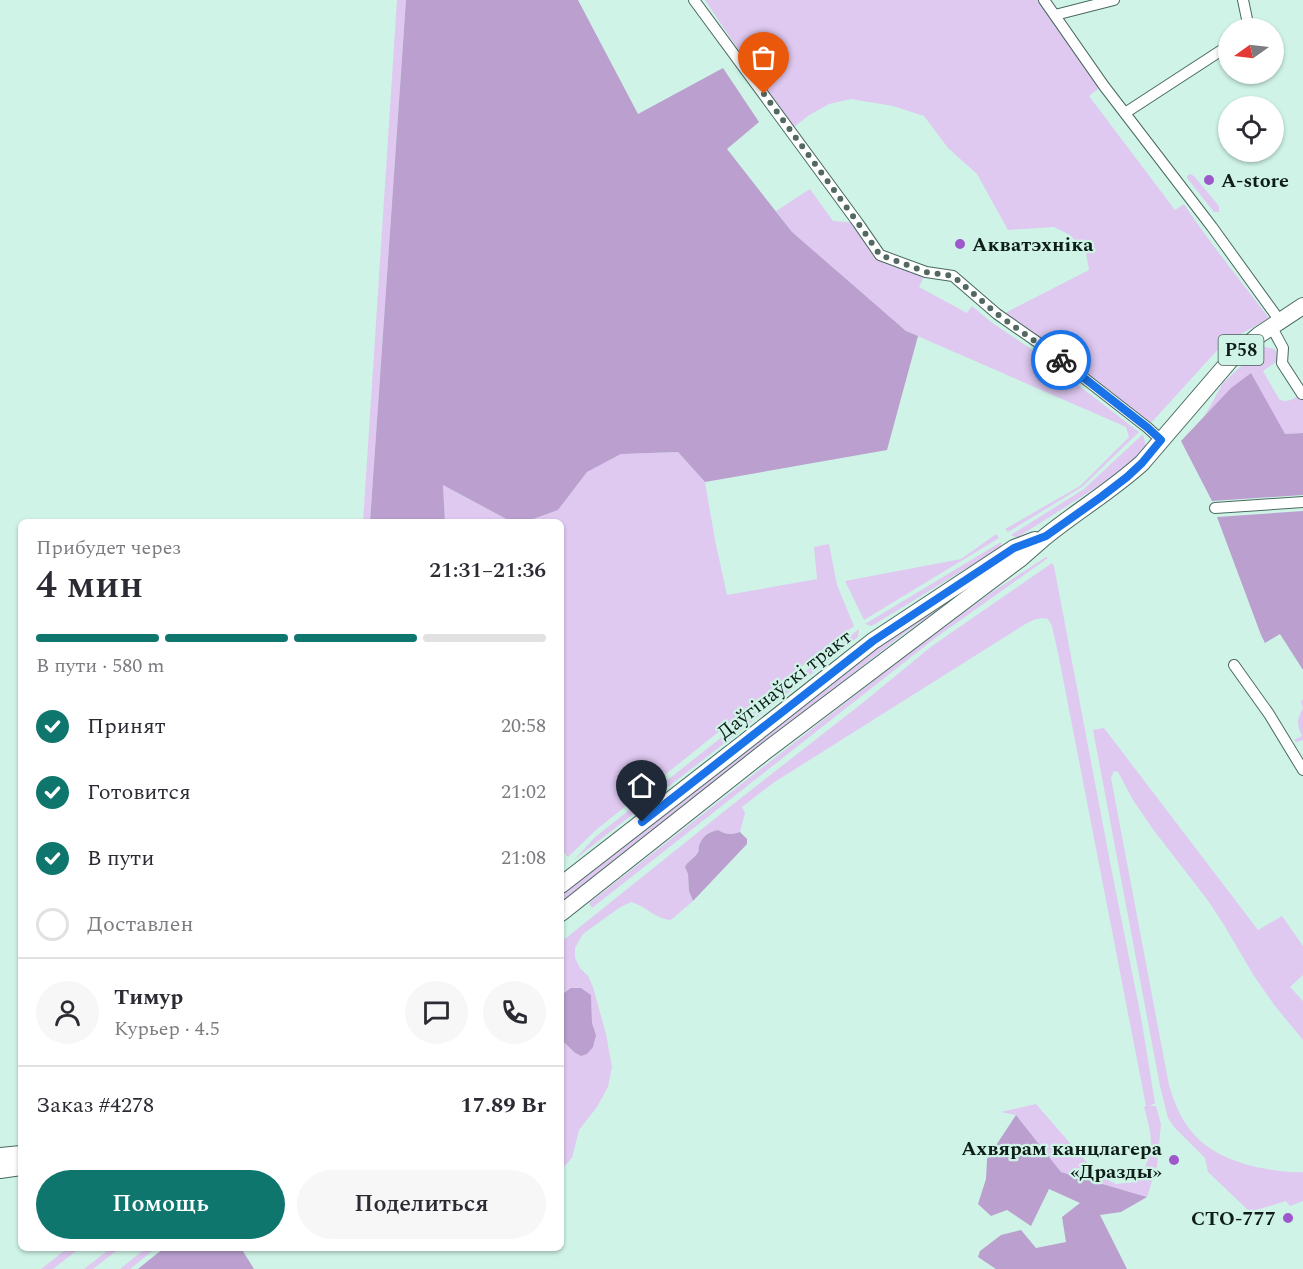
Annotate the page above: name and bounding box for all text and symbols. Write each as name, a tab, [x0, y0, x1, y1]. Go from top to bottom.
north arrow	[1218, 18, 1284, 84]
map controls	[1218, 18, 1284, 162]
pin	[738, 32, 789, 94]
icon: bag	[747, 41, 780, 74]
button: locate	[1218, 96, 1284, 162]
place label: А-store	[1221, 166, 1289, 196]
marker: А-store	[1202, 173, 1216, 187]
place label: Акватэхніка	[972, 230, 1094, 260]
marker: Акватэхніка	[953, 237, 967, 251]
courier	[1031, 330, 1091, 390]
road number: Р58	[1218, 335, 1264, 365]
icon: bike	[1045, 344, 1078, 377]
text: Прибудет через	[36, 533, 181, 563]
text: 21:31–21:36	[429, 554, 546, 587]
text: 4 мин	[36, 556, 143, 615]
street label: Даўгінаўскі тракт	[711, 622, 859, 747]
text: В пути · 580 m	[36, 651, 164, 681]
icon: check	[36, 710, 69, 743]
text: Принят	[87, 710, 166, 743]
text: 20:58	[501, 711, 546, 741]
pin	[616, 760, 667, 822]
icon: home	[625, 769, 658, 802]
icon: check	[36, 776, 69, 809]
text: Готовится	[87, 776, 191, 809]
text: 21:02	[501, 777, 546, 807]
icon: check	[36, 842, 69, 875]
text: В пути	[87, 842, 154, 875]
text: 21:08	[501, 843, 546, 873]
text: Доставлен	[87, 908, 194, 941]
button: person	[36, 981, 99, 1044]
text: Тимур	[114, 981, 183, 1014]
button: chat	[405, 981, 468, 1044]
button: phone	[483, 981, 546, 1044]
text: Курьер · 4.5	[114, 1014, 220, 1044]
text: Заказ #4278	[36, 1089, 154, 1122]
text: 17.89 Br	[460, 1089, 546, 1122]
place label: Ахвярам канцлагера «Дразды»	[961, 1134, 1163, 1187]
marker: Ахвярам канцлагера «Дразды»	[1167, 1153, 1181, 1167]
button: Помощь	[36, 1170, 285, 1239]
button: Поделиться	[297, 1170, 546, 1239]
place label: СТО-777	[1191, 1204, 1276, 1234]
marker: СТО-777	[1281, 1211, 1295, 1225]

